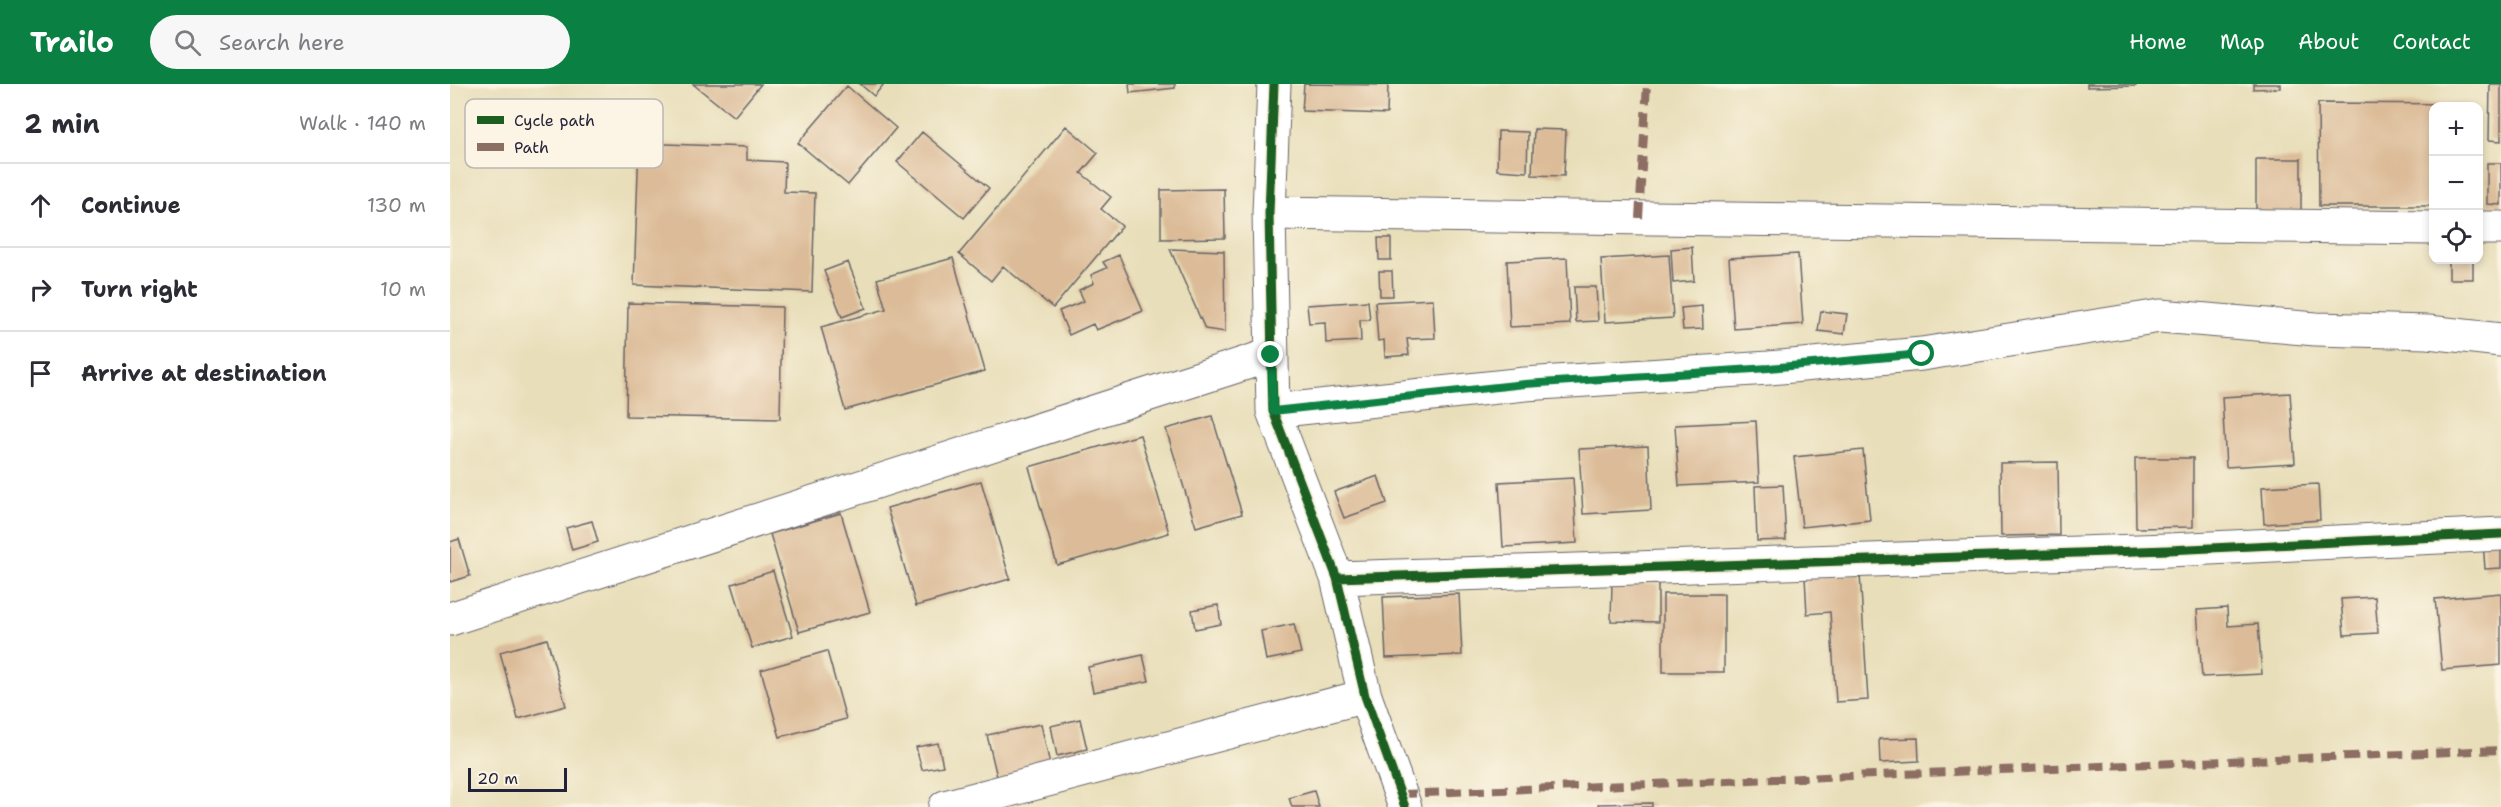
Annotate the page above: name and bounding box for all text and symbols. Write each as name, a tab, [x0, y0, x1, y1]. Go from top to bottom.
search box	[150, 15, 570, 69]
text: Trailo	[30, 23, 114, 61]
icon: search	[171, 26, 204, 59]
text: Search here	[219, 28, 345, 57]
text: Home	[2129, 28, 2187, 56]
text: Map	[2220, 28, 2265, 56]
text: About	[2298, 28, 2359, 56]
text: Contact	[2392, 28, 2471, 56]
legend	[465, 99, 663, 168]
map controls	[2429, 102, 2483, 264]
button: +	[2429, 102, 2483, 156]
text: 2 min	[24, 106, 100, 141]
text: Walk · 140 m	[299, 110, 426, 136]
text: Cycle path	[514, 110, 595, 131]
text: Path	[514, 137, 549, 158]
button: −	[2429, 156, 2483, 210]
icon: ahead	[24, 189, 57, 222]
text: Continue	[81, 191, 181, 220]
text: 130 m	[367, 192, 426, 218]
button: locate	[2429, 210, 2483, 264]
icon: right	[24, 273, 57, 306]
text: Turn right	[81, 275, 198, 304]
text: 10 m	[380, 276, 426, 302]
route start	[1908, 340, 1934, 366]
route end	[1257, 341, 1283, 367]
icon: arrive	[24, 357, 57, 390]
text: Arrive at destination	[81, 359, 327, 388]
scale bar	[468, 765, 567, 792]
text: 20 m	[477, 768, 518, 789]

